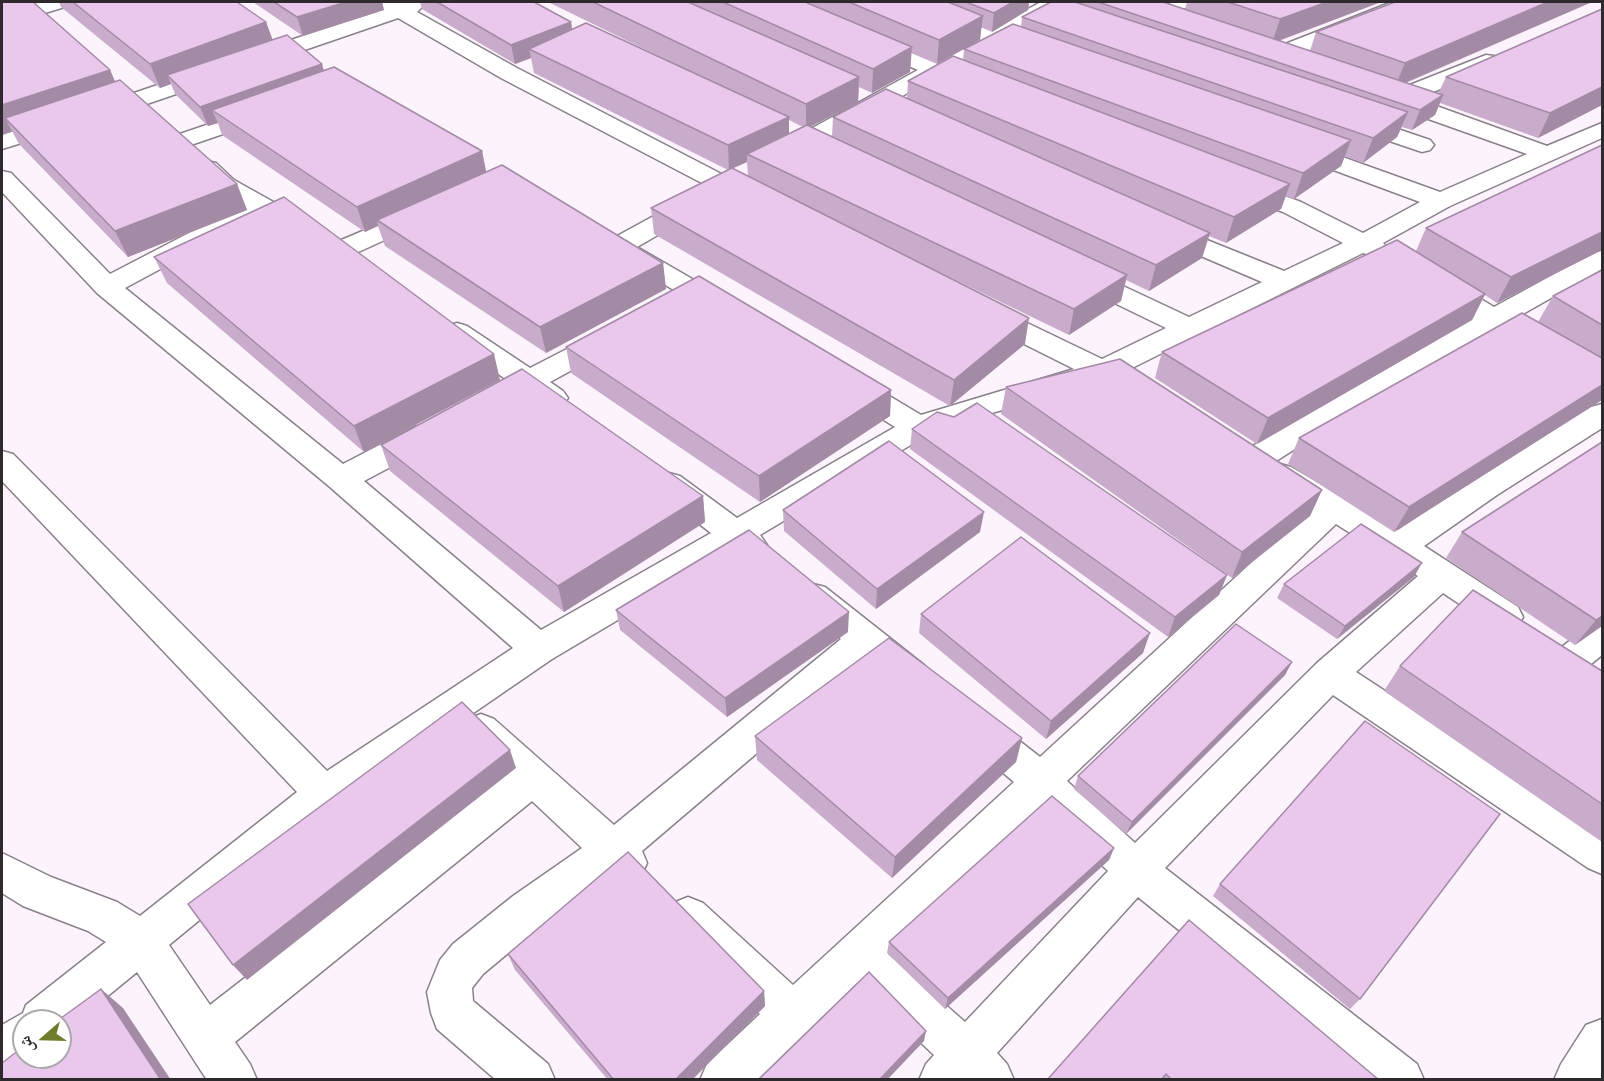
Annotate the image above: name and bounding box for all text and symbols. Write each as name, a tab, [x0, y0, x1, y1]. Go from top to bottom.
north arrow	[12, 1009, 72, 1069]
text: ش	[15, 1033, 38, 1056]

